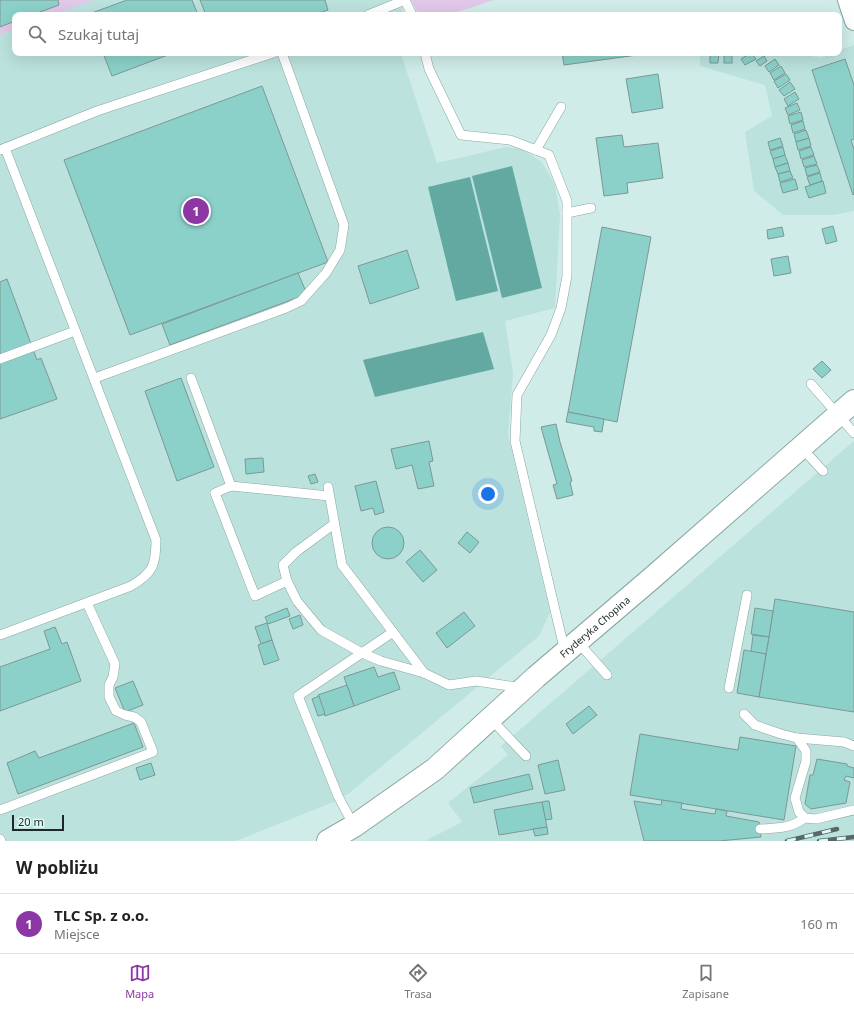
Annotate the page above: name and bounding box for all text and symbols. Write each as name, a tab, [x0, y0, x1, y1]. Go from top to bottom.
search box	[12, 12, 842, 56]
icon: search	[26, 23, 48, 45]
text: Szukaj tutaj	[58, 24, 139, 44]
pin: 1	[183, 196, 209, 226]
your location	[478, 484, 498, 504]
street label: Fryderyka Chopina	[557, 593, 633, 661]
scale bar	[12, 813, 64, 832]
text: 20 m	[18, 814, 44, 829]
text: W pobliżu	[16, 856, 99, 879]
text: TLC Sp. z o.o.	[54, 905, 149, 925]
text: 1	[25, 915, 33, 933]
text: 160 m	[800, 915, 838, 933]
text: Miejsce	[54, 925, 100, 943]
tab: Mapa	[125, 962, 154, 1001]
tab: Trasa	[405, 962, 432, 1001]
tab: Zapisane	[682, 962, 729, 1001]

